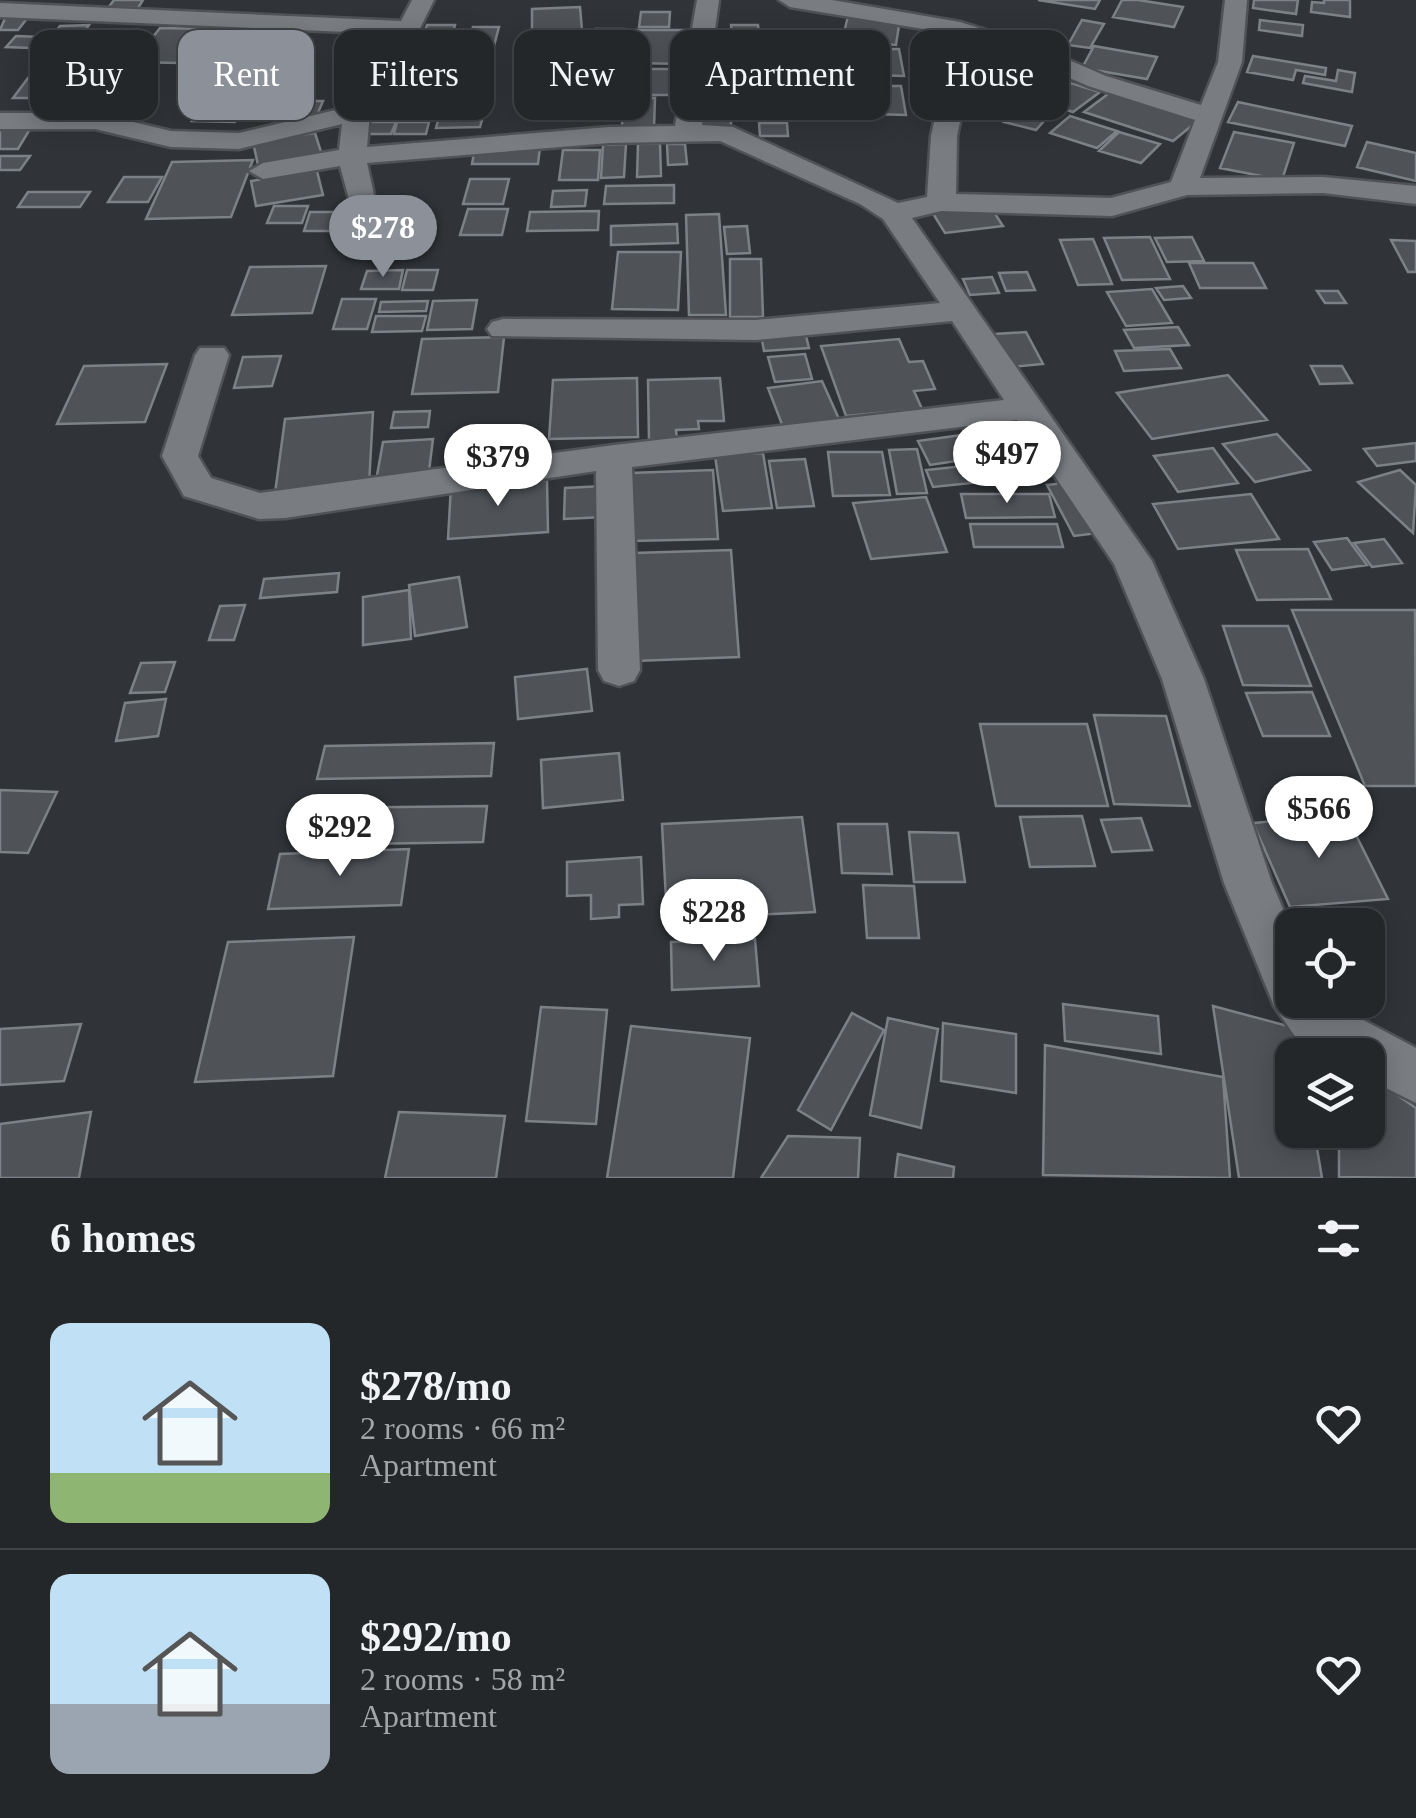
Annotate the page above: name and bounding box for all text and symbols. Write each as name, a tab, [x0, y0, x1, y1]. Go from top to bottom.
chip: Buy	[30, 30, 158, 120]
chip: Rent	[178, 30, 314, 120]
chip: Filters	[334, 30, 494, 120]
chip: New	[514, 30, 650, 120]
chip: Apartment	[670, 30, 890, 120]
chip: House	[910, 30, 1069, 120]
pin: $278	[324, 195, 442, 280]
text: $278	[351, 209, 415, 245]
pin: $497	[948, 421, 1066, 506]
pin: $379	[439, 424, 557, 509]
text: $497	[975, 435, 1039, 471]
text: $379	[466, 438, 530, 474]
pin: $566	[1260, 776, 1378, 861]
text: $566	[1287, 790, 1351, 826]
pin: $292	[281, 794, 399, 879]
text: $292	[308, 808, 372, 844]
pin: $228	[655, 879, 773, 964]
text: $228	[682, 893, 746, 929]
map controls	[1275, 908, 1385, 1148]
button: locate	[1275, 908, 1385, 1018]
button: layers	[1275, 1038, 1385, 1148]
icon: filters	[1311, 1211, 1366, 1266]
text: 6 homes	[50, 1215, 196, 1261]
icon: home	[130, 1363, 250, 1483]
text: $278/mo	[360, 1363, 512, 1409]
icon: heart	[1311, 1396, 1366, 1451]
text: 2 rooms · 66 m²	[360, 1410, 565, 1446]
text: Apartment	[360, 1447, 497, 1483]
icon: home	[130, 1614, 250, 1734]
text: $292/mo	[360, 1614, 512, 1660]
icon: heart	[1311, 1647, 1366, 1702]
text: 2 rooms · 58 m²	[360, 1661, 565, 1697]
text: Apartment	[360, 1698, 497, 1734]

